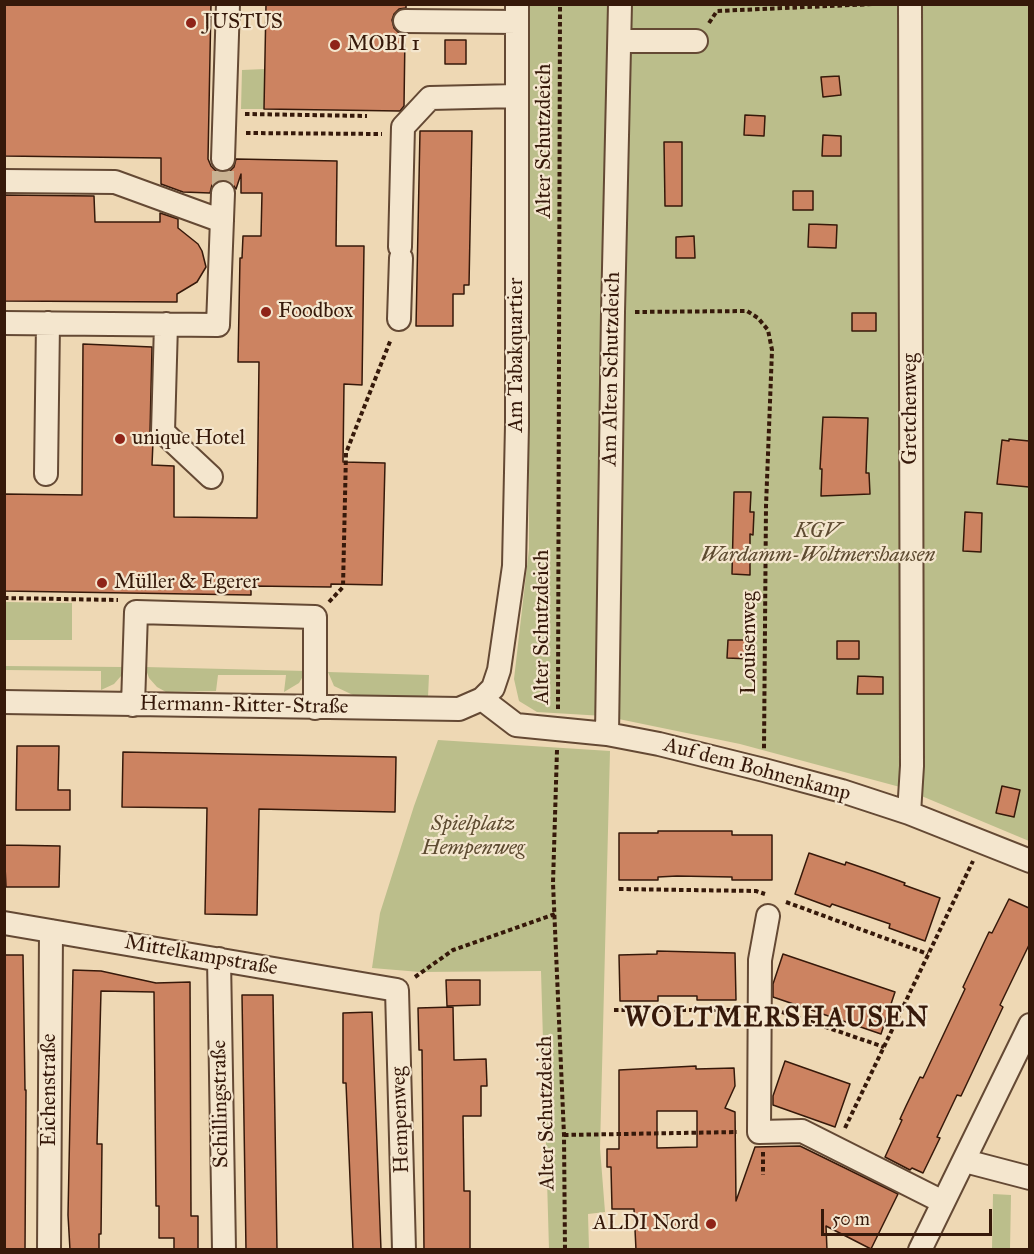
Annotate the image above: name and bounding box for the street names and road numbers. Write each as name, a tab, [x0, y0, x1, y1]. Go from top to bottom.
street label: Alter Schutzdeich	[532, 64, 558, 218]
street label: Am Alten Schutzdeich	[598, 272, 626, 466]
street label: Am Tabakquartier	[504, 278, 530, 432]
street label: Gretchenweg	[898, 353, 924, 465]
street label: Alter Schutzdeich	[530, 550, 556, 704]
street label: Louisenweg	[737, 592, 763, 694]
street label: Hermann-Ritter-Straße	[139, 692, 349, 720]
street label: Auf dem Bohnenkamp	[661, 733, 853, 807]
street label: Mittelkampstraße	[123, 930, 279, 982]
street label: Eichenstraße	[37, 1034, 63, 1146]
street label: Alter Schutzdeich	[533, 1035, 561, 1191]
street label: Schillingstraße	[207, 1040, 235, 1168]
street label: Hempenweg	[387, 1066, 415, 1174]

